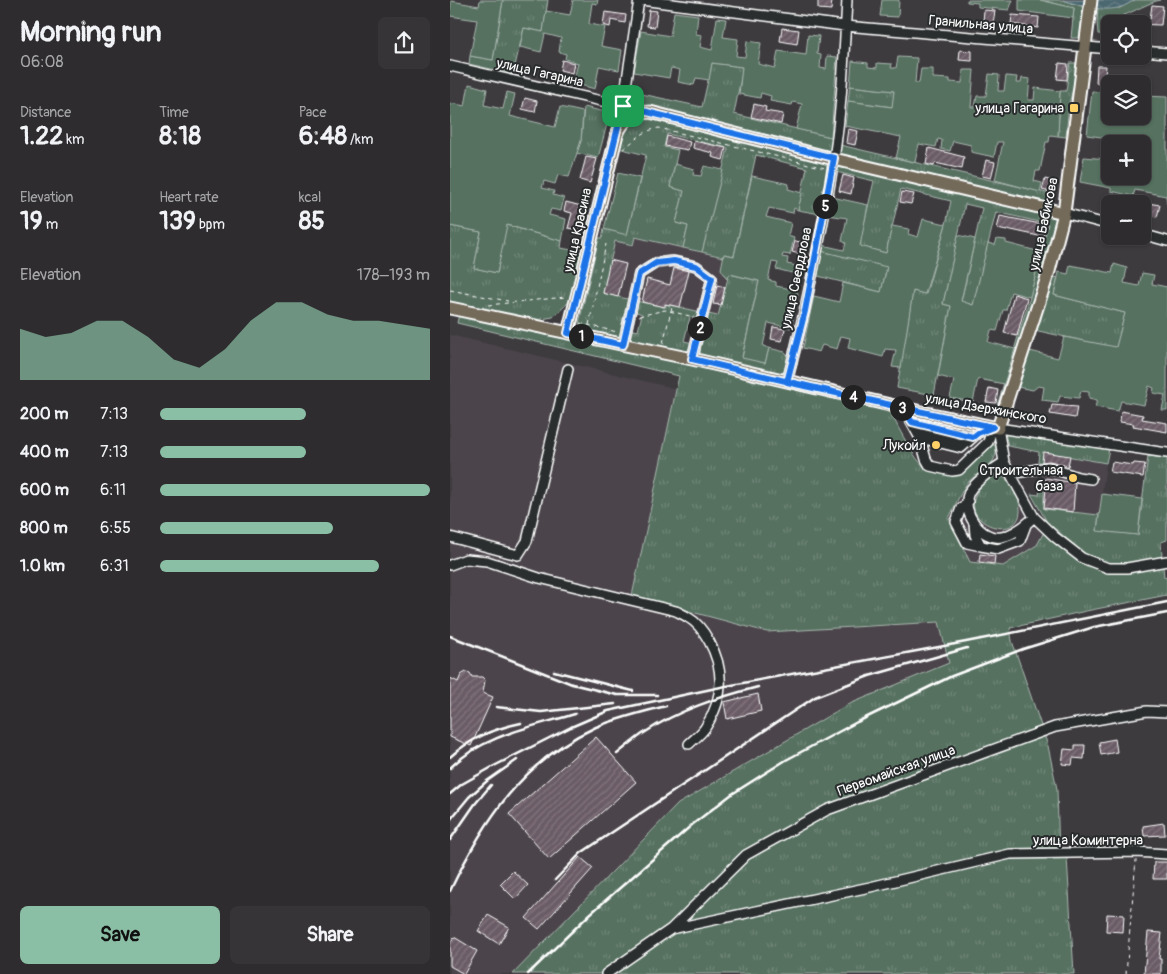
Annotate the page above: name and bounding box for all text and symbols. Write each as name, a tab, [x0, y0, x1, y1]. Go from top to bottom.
street label: Гранильная улица	[928, 11, 1034, 38]
text: Morning run	[20, 15, 162, 50]
map controls	[1101, 15, 1151, 245]
button: locate	[1101, 15, 1151, 65]
button: share	[378, 17, 430, 69]
text: 06:08	[20, 52, 64, 72]
street label: улица Гагарина	[494, 54, 585, 91]
button: layers	[1101, 75, 1151, 125]
pin	[602, 85, 644, 127]
icon: arrive	[609, 92, 637, 120]
place label: улица Гагарина	[974, 100, 1064, 117]
marker: улица Гагарина	[1068, 102, 1080, 114]
text: Distance	[20, 104, 71, 121]
text: Time	[159, 104, 189, 121]
text: Pace	[299, 104, 326, 121]
text: 1.22	[20, 121, 63, 152]
text: 8:18	[159, 121, 201, 152]
text: 6:48	[299, 121, 347, 152]
text: km	[63, 131, 85, 148]
text: /km	[347, 131, 373, 148]
button: +	[1101, 135, 1151, 185]
street label: улица Бабикова	[1025, 176, 1062, 273]
street label: улица Красина	[559, 186, 595, 275]
text: Elevation	[20, 189, 73, 206]
text: Heart rate	[159, 189, 218, 206]
text: kcal	[299, 189, 321, 206]
pin: 5	[812, 194, 838, 218]
button: −	[1101, 195, 1151, 245]
text: 5	[822, 198, 829, 215]
text: 19	[20, 206, 43, 237]
text: 139	[159, 206, 196, 237]
text: 85	[299, 206, 325, 237]
text: m	[43, 216, 58, 233]
text: bpm	[196, 216, 225, 233]
street label: улица Свердлова	[777, 226, 816, 332]
text: Elevation	[20, 265, 81, 285]
text: 178–193 m	[357, 265, 430, 285]
pin: 2	[688, 316, 712, 340]
text: 2	[697, 320, 704, 337]
pin: 1	[568, 324, 594, 348]
text: 1	[579, 328, 584, 345]
pin: 4	[840, 384, 866, 410]
text: 4	[849, 389, 858, 406]
street label: улица Дзержинского	[923, 389, 1048, 428]
pin: 3	[890, 396, 914, 420]
text: 3	[899, 400, 906, 417]
text: 200 m	[20, 404, 68, 424]
text: 7:13	[100, 404, 128, 424]
place label: Лукойл	[882, 437, 926, 454]
marker: Лукойл	[930, 439, 942, 451]
text: 400 m	[20, 442, 69, 462]
text: 7:13	[100, 442, 128, 462]
place label: Строительная база	[979, 462, 1063, 495]
marker: Строительная база	[1067, 472, 1079, 484]
text: 600 m	[20, 480, 69, 500]
text: 6:11	[100, 480, 126, 500]
text: 800 m	[20, 518, 68, 538]
text: 6:55	[100, 518, 131, 538]
text: 1.0 km	[20, 556, 65, 576]
text: 6:31	[100, 556, 129, 576]
street label: Первомайская улица	[835, 741, 957, 800]
street label: улица Коминтерна	[1032, 832, 1143, 849]
button: Save	[20, 906, 220, 964]
button: Share	[230, 906, 430, 964]

